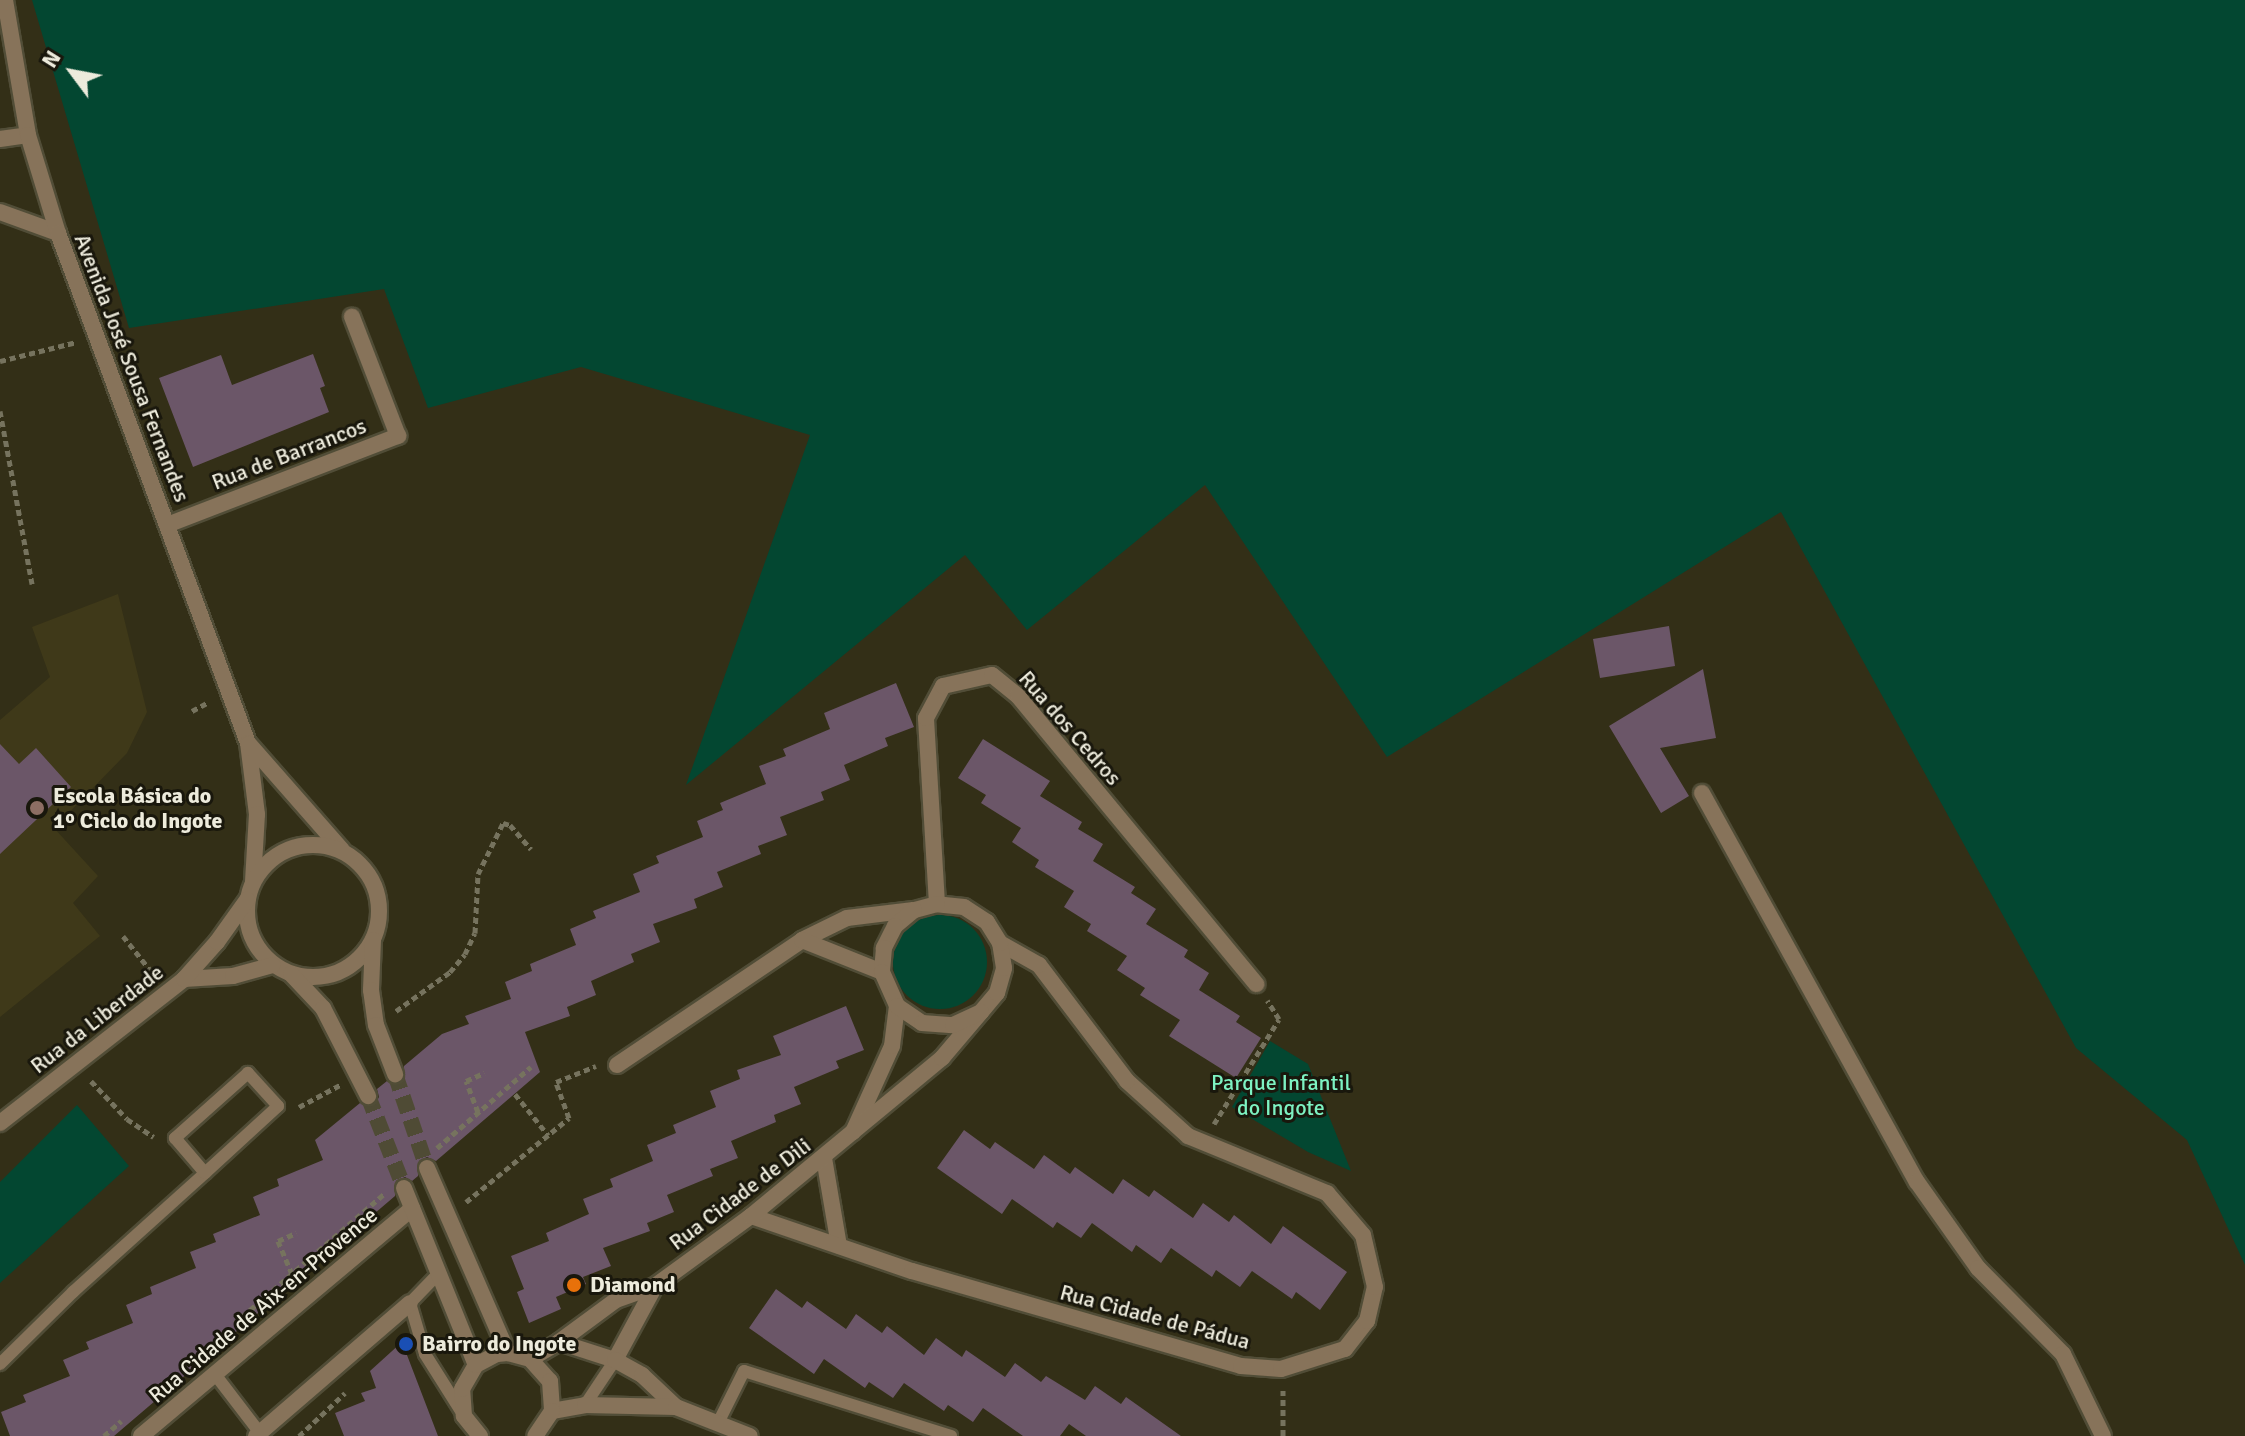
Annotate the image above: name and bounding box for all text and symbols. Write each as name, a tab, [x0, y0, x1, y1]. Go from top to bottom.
north arrow	[32, 32, 112, 112]
text: N	[36, 45, 67, 73]
street label: Avenida José Sousa Fernandes	[69, 230, 195, 506]
street label: Rua de Barrancos	[208, 412, 370, 496]
street label: Rua dos Cedros	[1013, 665, 1127, 791]
place label: Escola Básica do 1º Ciclo do Ingote	[53, 782, 223, 834]
marker: Escola Básica do 1º Ciclo do Ingote	[28, 799, 46, 817]
street label: Rua da Liberdade	[25, 959, 169, 1079]
park label: Parque Infantil do Ingote	[1211, 1069, 1351, 1120]
street label: Rua Cidade de Dili	[664, 1132, 816, 1256]
street label: Rua Cidade de Aix-en-Provence	[143, 1202, 383, 1408]
place label: Diamond	[590, 1272, 676, 1298]
marker: Diamond	[565, 1276, 583, 1294]
street label: Rua Cidade de Pádua	[1057, 1279, 1253, 1355]
place label: Bairro do Ingote	[422, 1331, 576, 1357]
marker: Bairro do Ingote	[397, 1335, 415, 1353]

